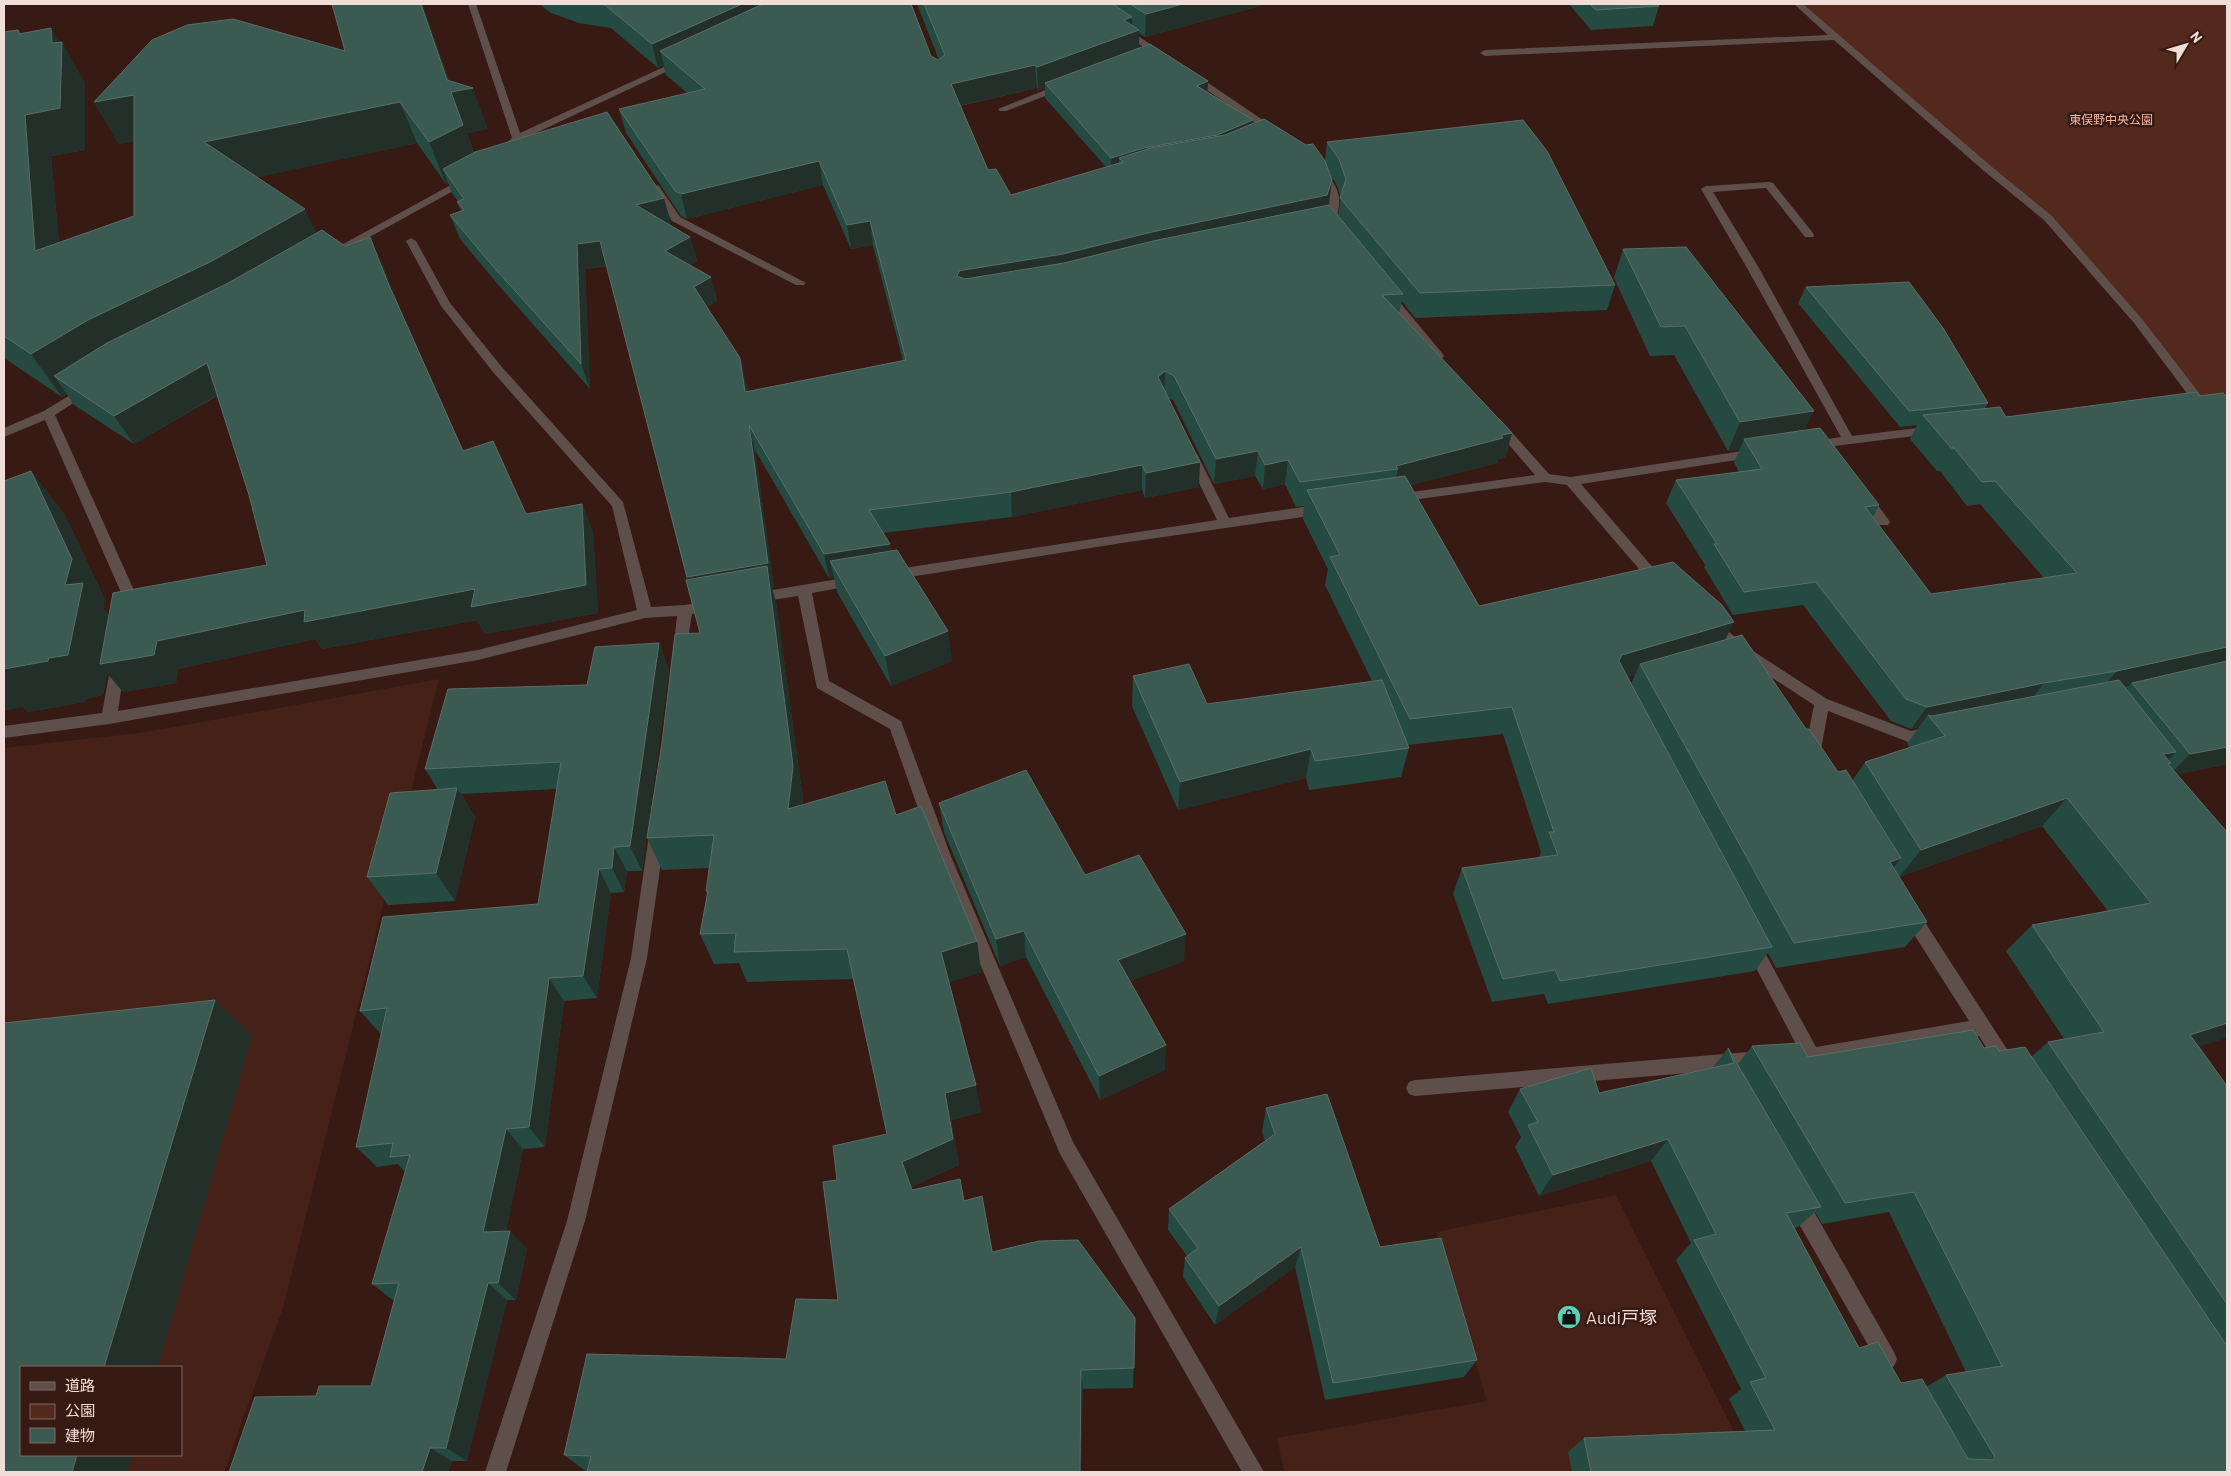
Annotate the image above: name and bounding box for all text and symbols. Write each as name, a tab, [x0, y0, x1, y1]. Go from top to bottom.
north arrow	[2161, 20, 2211, 70]
text: N	[2187, 28, 2206, 46]
park label: 東俣野中央公園	[2069, 112, 2153, 126]
shop icon: Audi戸塚	[1556, 1304, 1582, 1330]
place label: Audi戸塚	[1586, 1306, 1657, 1328]
legend	[20, 1366, 182, 1456]
text: 道路	[65, 1376, 95, 1394]
text: 公園	[65, 1401, 95, 1419]
text: 建物	[65, 1426, 95, 1444]

